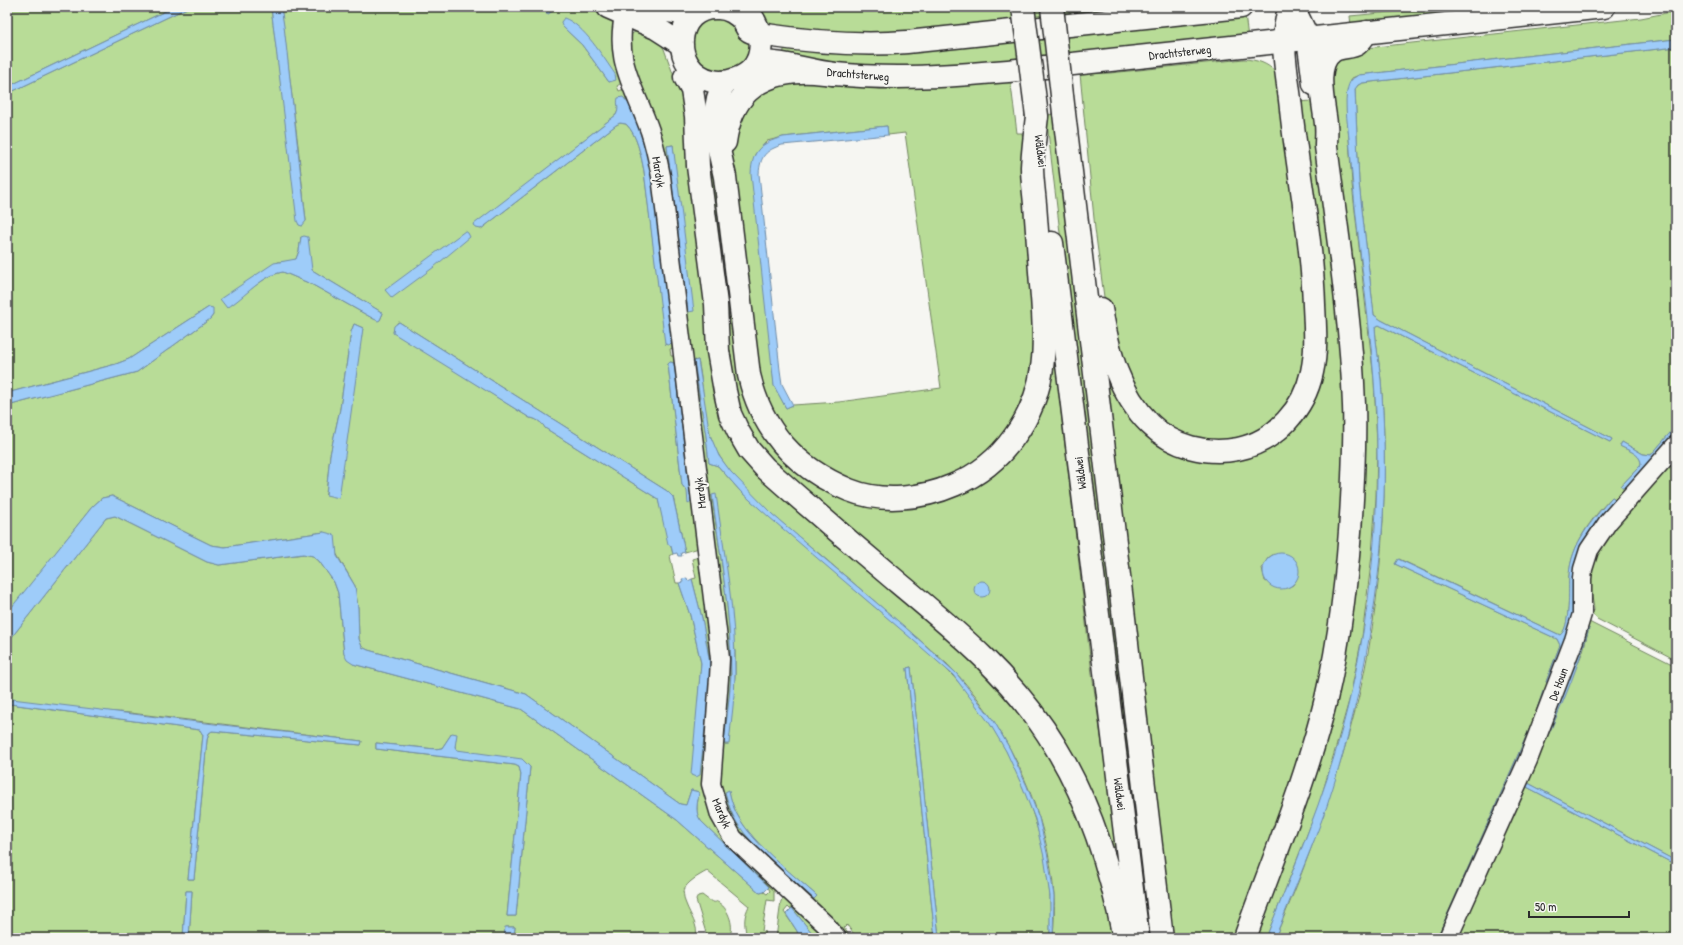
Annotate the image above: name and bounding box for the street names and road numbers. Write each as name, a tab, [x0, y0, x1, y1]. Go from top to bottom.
street label: Drachtsterweg	[1148, 40, 1212, 64]
street label: Drachtsterweg	[826, 63, 890, 85]
street label: Wâldwei	[1031, 134, 1051, 168]
street label: Mardyk	[648, 155, 670, 189]
street label: Wâldwei	[1070, 456, 1090, 490]
street label: Mardyk	[690, 476, 710, 510]
street label: De Houn	[1544, 665, 1572, 703]
street label: Wâldwei	[1110, 777, 1130, 811]
street label: Mardyk	[708, 795, 736, 831]

